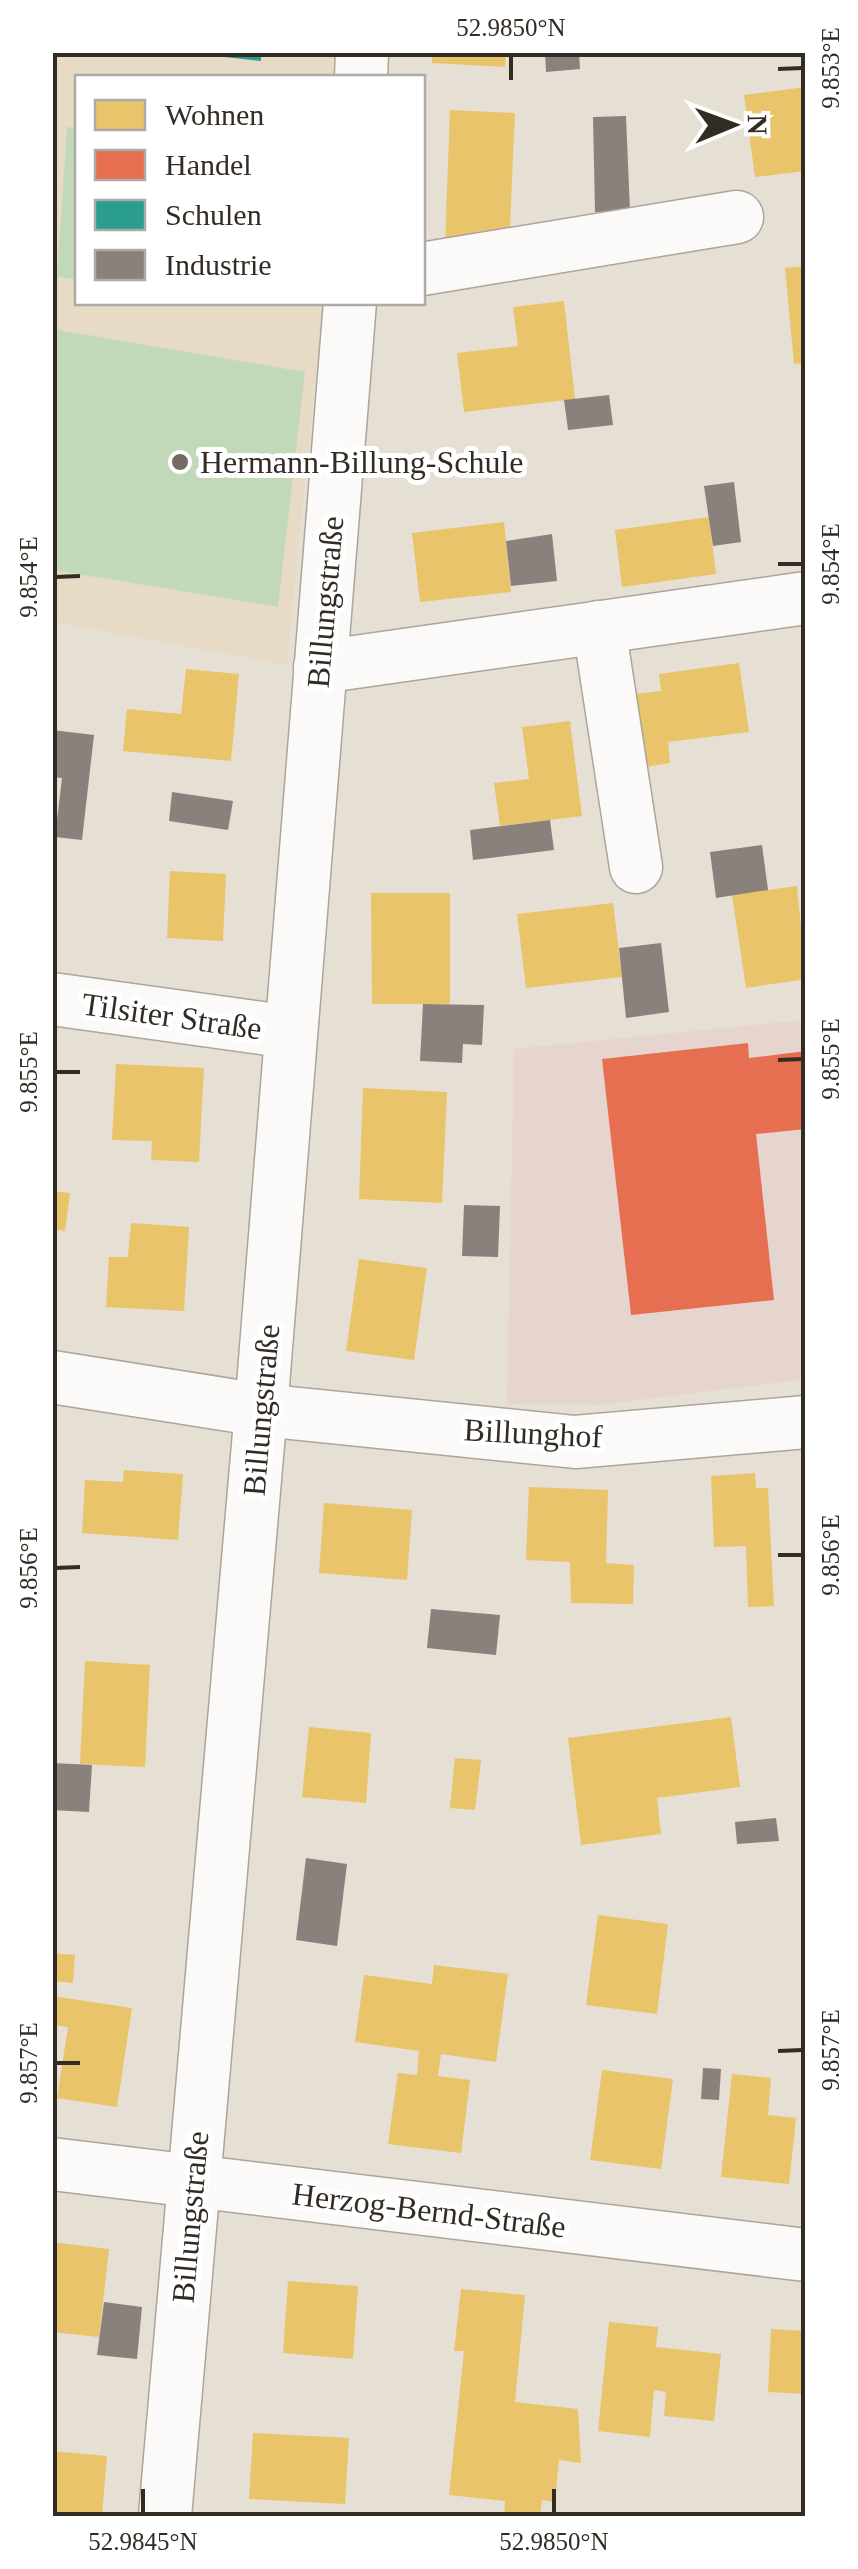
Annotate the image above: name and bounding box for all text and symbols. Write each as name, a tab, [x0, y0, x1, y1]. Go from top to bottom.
text: 52.9850°N	[456, 14, 566, 41]
text: 9.853°E	[817, 27, 844, 109]
legend	[75, 75, 425, 305]
north arrow	[683, 75, 783, 175]
text: Wohnen	[165, 98, 264, 131]
text: N	[742, 114, 773, 135]
text: Handel	[165, 148, 252, 181]
text: Schulen	[165, 198, 262, 231]
text: Industrie	[165, 248, 272, 281]
place label: Hermann-Billung-Schule	[200, 444, 523, 480]
marker: Hermann-Billung-Schule	[169, 451, 191, 473]
street label: Billungstraße	[300, 515, 350, 689]
text: 9.854°E	[817, 523, 844, 605]
text: 9.854°E	[15, 536, 42, 618]
street label: Tilsiter Straße	[80, 986, 264, 1046]
text: 9.855°E	[817, 1018, 844, 1100]
text: 9.855°E	[15, 1031, 42, 1113]
street label: Billungstraße	[236, 1323, 286, 1497]
street label: Billunghof	[463, 1411, 604, 1455]
text: 9.856°E	[817, 1514, 844, 1596]
text: 9.856°E	[15, 1527, 42, 1609]
text: 9.857°E	[817, 2009, 844, 2091]
text: 9.857°E	[15, 2022, 42, 2104]
street label: Billungstraße	[165, 2130, 215, 2304]
street label: Herzog-Bernd-Straße	[290, 2175, 568, 2245]
text: 52.9845°N	[88, 2528, 198, 2555]
text: 52.9850°N	[499, 2528, 609, 2555]

